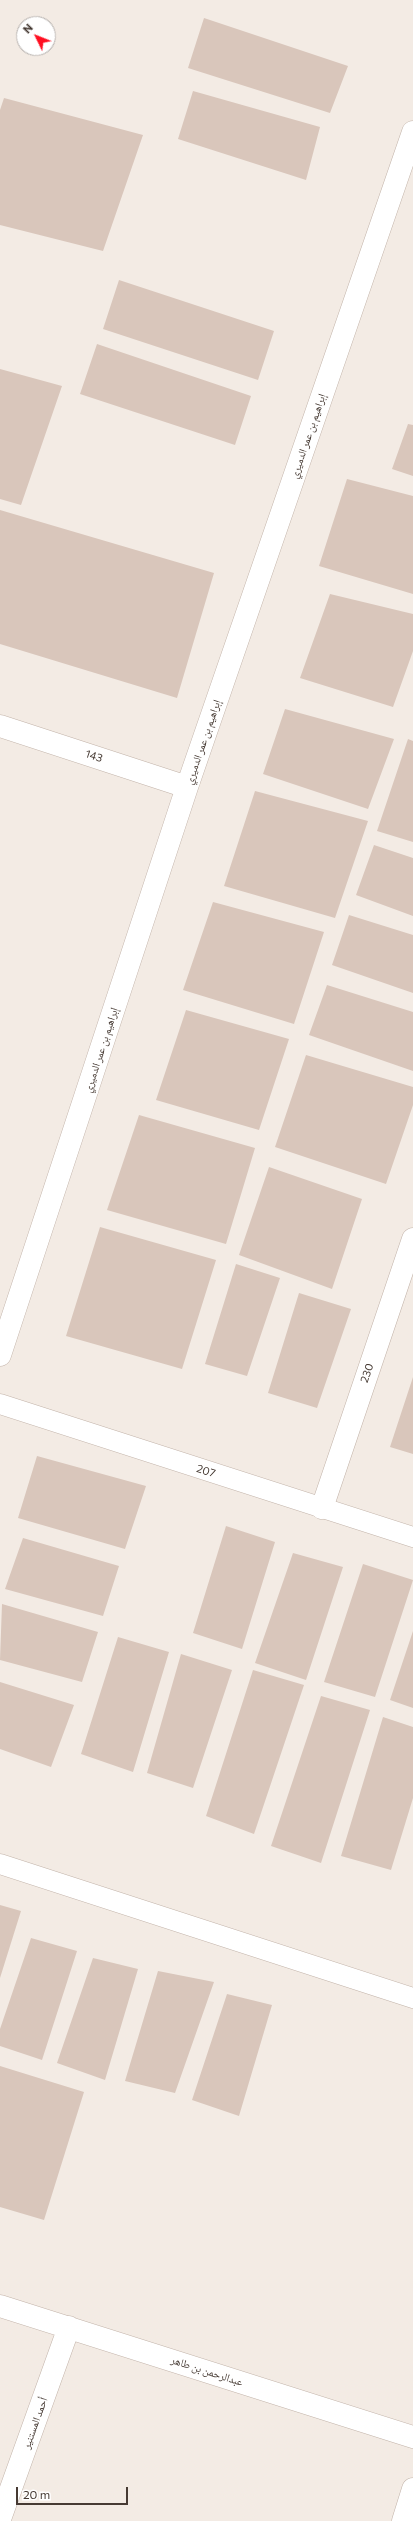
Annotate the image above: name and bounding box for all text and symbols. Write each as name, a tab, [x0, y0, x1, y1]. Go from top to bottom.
north arrow	[16, 16, 56, 56]
text: N	[20, 21, 35, 36]
street label: إبراهيم بن عمر الدميري	[287, 392, 329, 480]
street label: إبراهيم بن عمر الدميري	[182, 698, 224, 786]
street label: 143	[84, 747, 104, 765]
street label: إبراهيم بن عمر الدميري	[81, 1006, 121, 1094]
street label: 230	[358, 1362, 376, 1384]
street label: 207	[195, 1462, 217, 1480]
street label: عبدالرحمن بن طاهر	[169, 2353, 245, 2389]
street label: أحمد المستنير	[20, 2395, 50, 2451]
scale bar	[18, 2479, 130, 2505]
text: 20 m	[23, 2487, 50, 2501]

